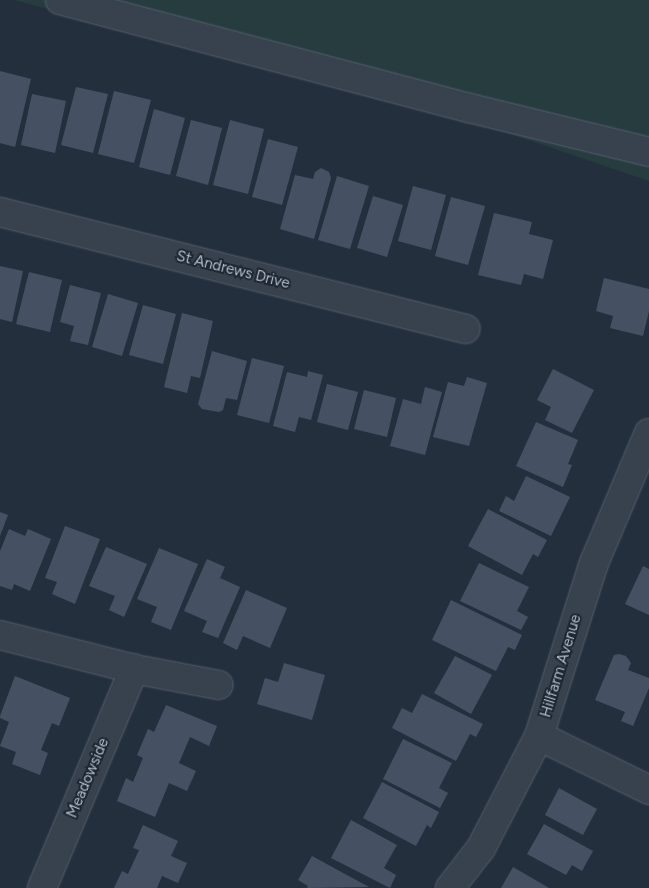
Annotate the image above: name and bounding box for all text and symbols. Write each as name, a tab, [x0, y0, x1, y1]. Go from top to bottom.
street label: St Andrews Drive	[174, 247, 292, 293]
street label: Hillfarm Avenue	[537, 612, 585, 720]
street label: Meadowside	[63, 735, 113, 821]

